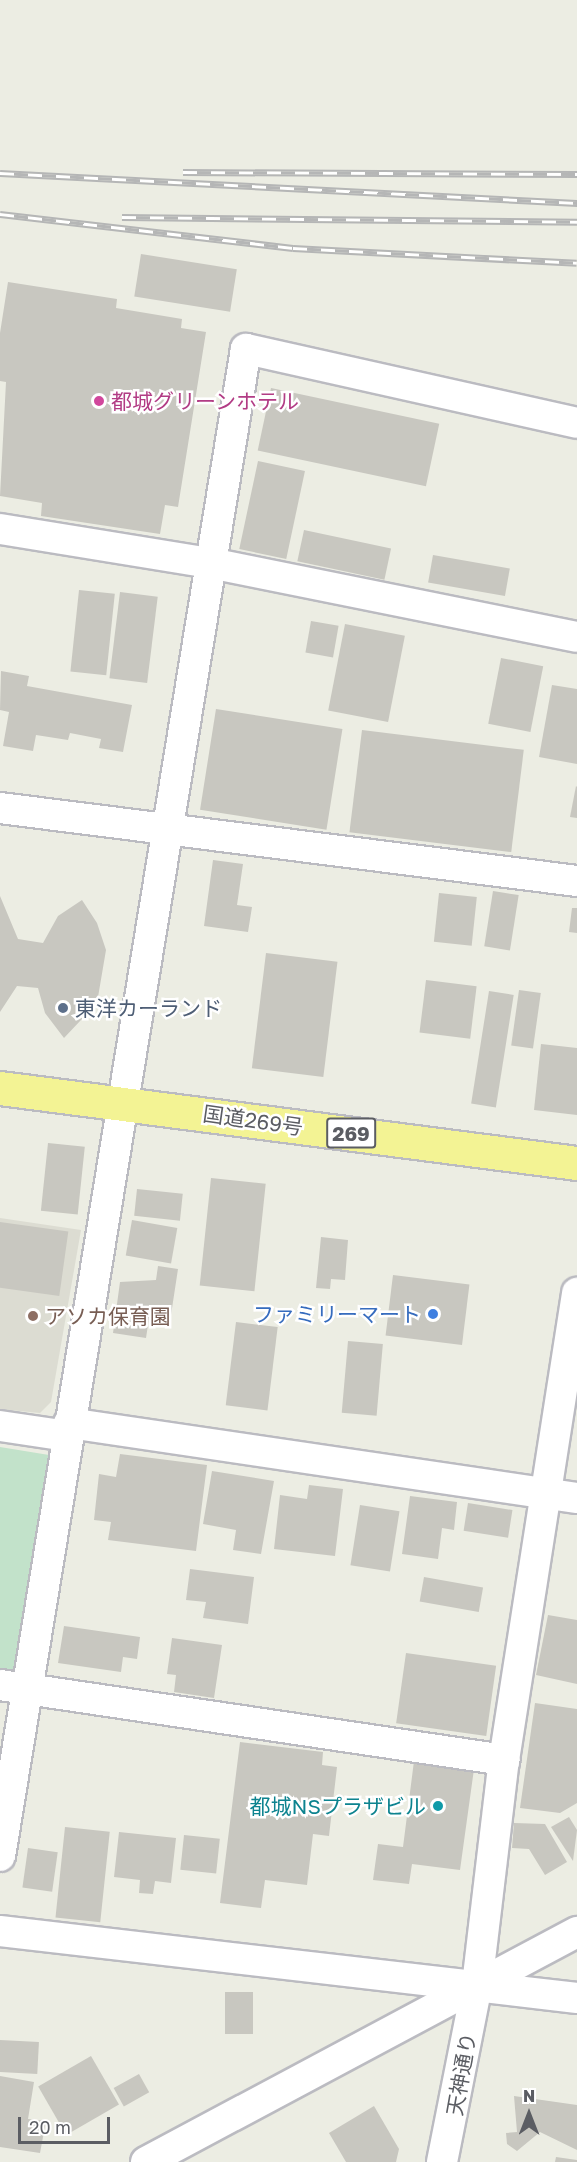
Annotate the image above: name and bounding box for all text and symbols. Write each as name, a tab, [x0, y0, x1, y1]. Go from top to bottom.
place label: 都城グリーンホテル	[111, 388, 300, 414]
marker: 都城グリーンホテル	[92, 394, 106, 408]
place label: 東洋カーランド	[75, 995, 222, 1021]
marker: 東洋カーランド	[56, 1001, 70, 1015]
street label: 国道269号	[201, 1101, 305, 1139]
road number: 269	[326, 1116, 376, 1150]
place label: ファミリーマート	[253, 1301, 421, 1327]
place label: アソカ保育園	[45, 1303, 171, 1329]
marker: ファミリーマート	[426, 1307, 440, 1321]
marker: アソカ保育園	[26, 1309, 40, 1323]
place label: 都城NSプラザビル	[250, 1793, 426, 1819]
marker: 都城NSプラザビル	[431, 1799, 445, 1813]
street label: 天神通り	[441, 2030, 481, 2118]
north arrow	[499, 2084, 559, 2144]
text: N	[523, 2086, 535, 2106]
scale bar	[21, 2105, 112, 2143]
text: 20 m	[29, 2116, 71, 2138]

